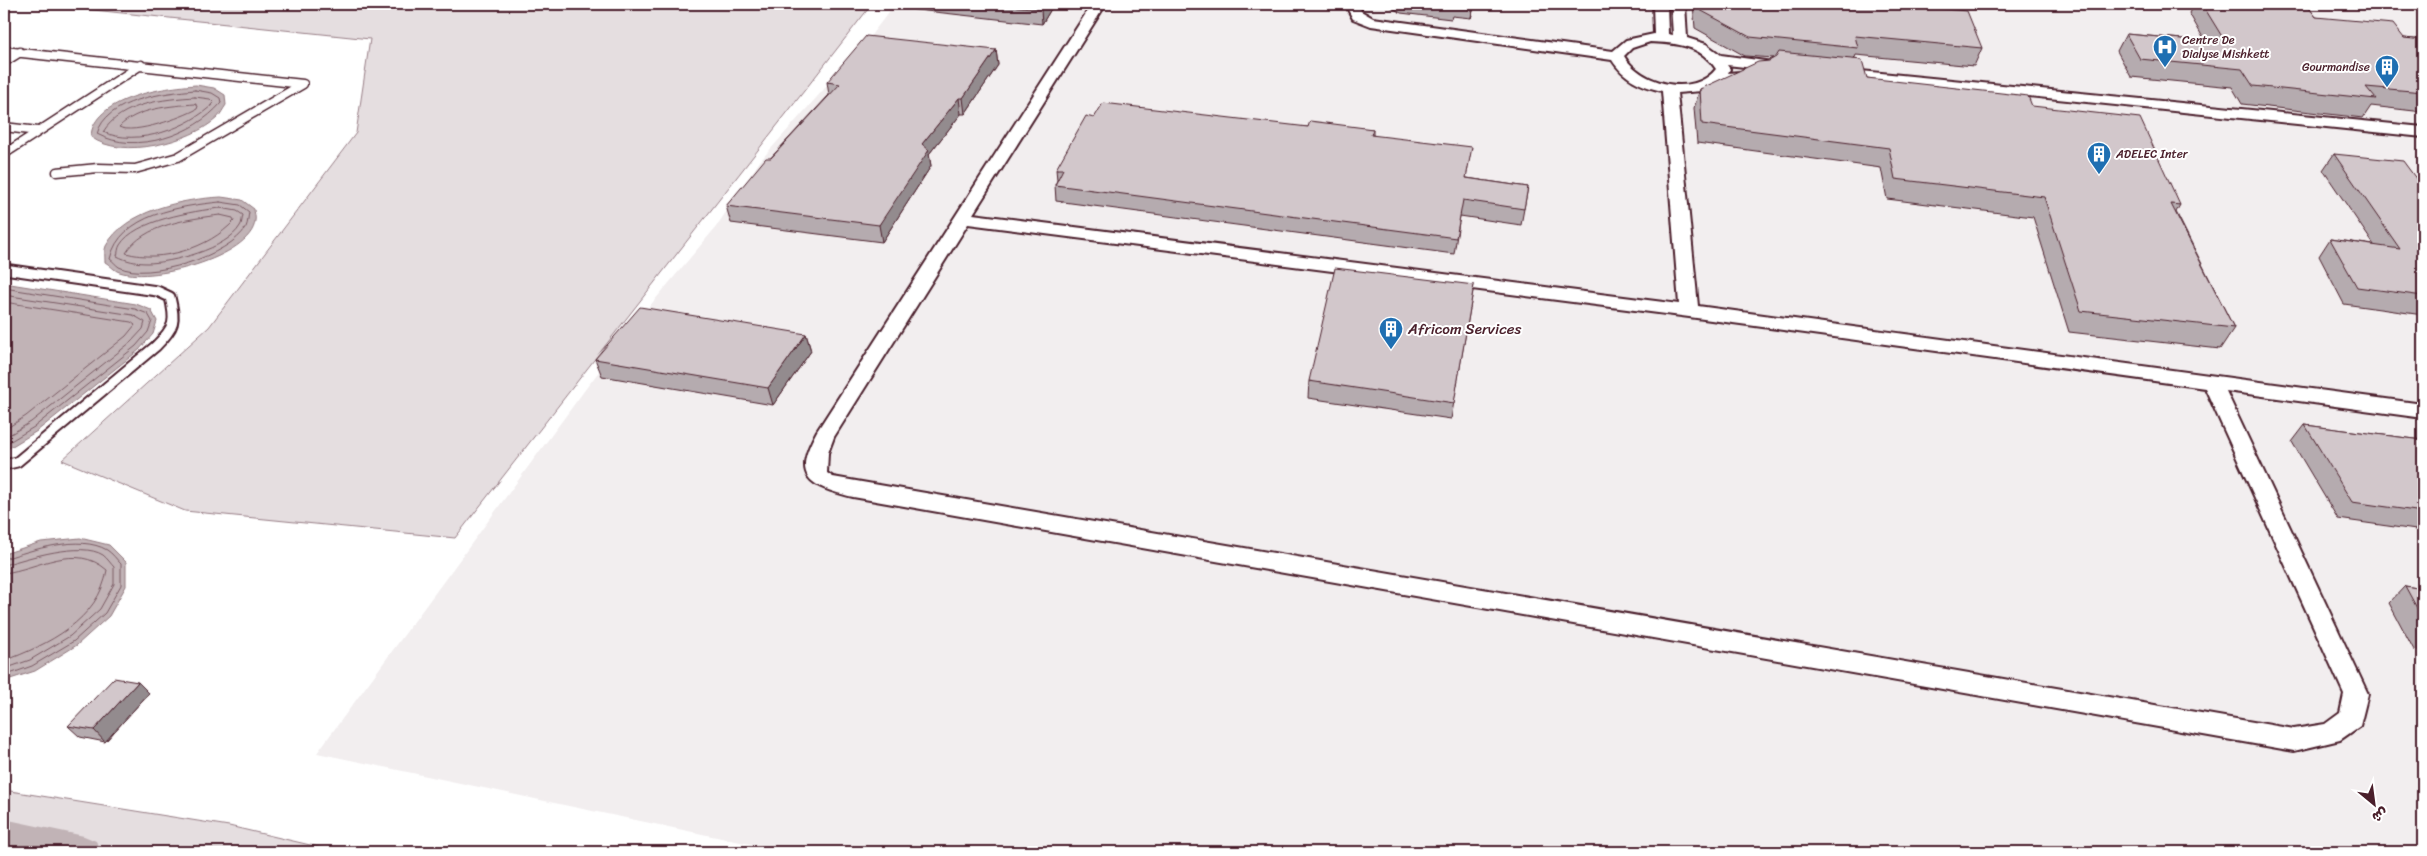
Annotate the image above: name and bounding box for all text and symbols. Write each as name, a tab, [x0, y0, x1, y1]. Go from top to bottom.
place label: Centre De Dialyse Mishkett	[2182, 29, 2269, 65]
hospital icon: Centre De Dialyse Mishkett	[2152, 34, 2178, 68]
building icon: Gourmandise	[2374, 54, 2400, 88]
place label: Gourmandise	[2302, 56, 2370, 78]
building icon: ADELEC Inter	[2086, 141, 2112, 175]
place label: ADELEC Inter	[2115, 143, 2189, 165]
building icon: Africom Services	[1378, 316, 1404, 350]
place label: Africom Services	[1407, 316, 1521, 342]
north arrow	[2350, 778, 2400, 828]
text: ش	[2367, 800, 2393, 830]

